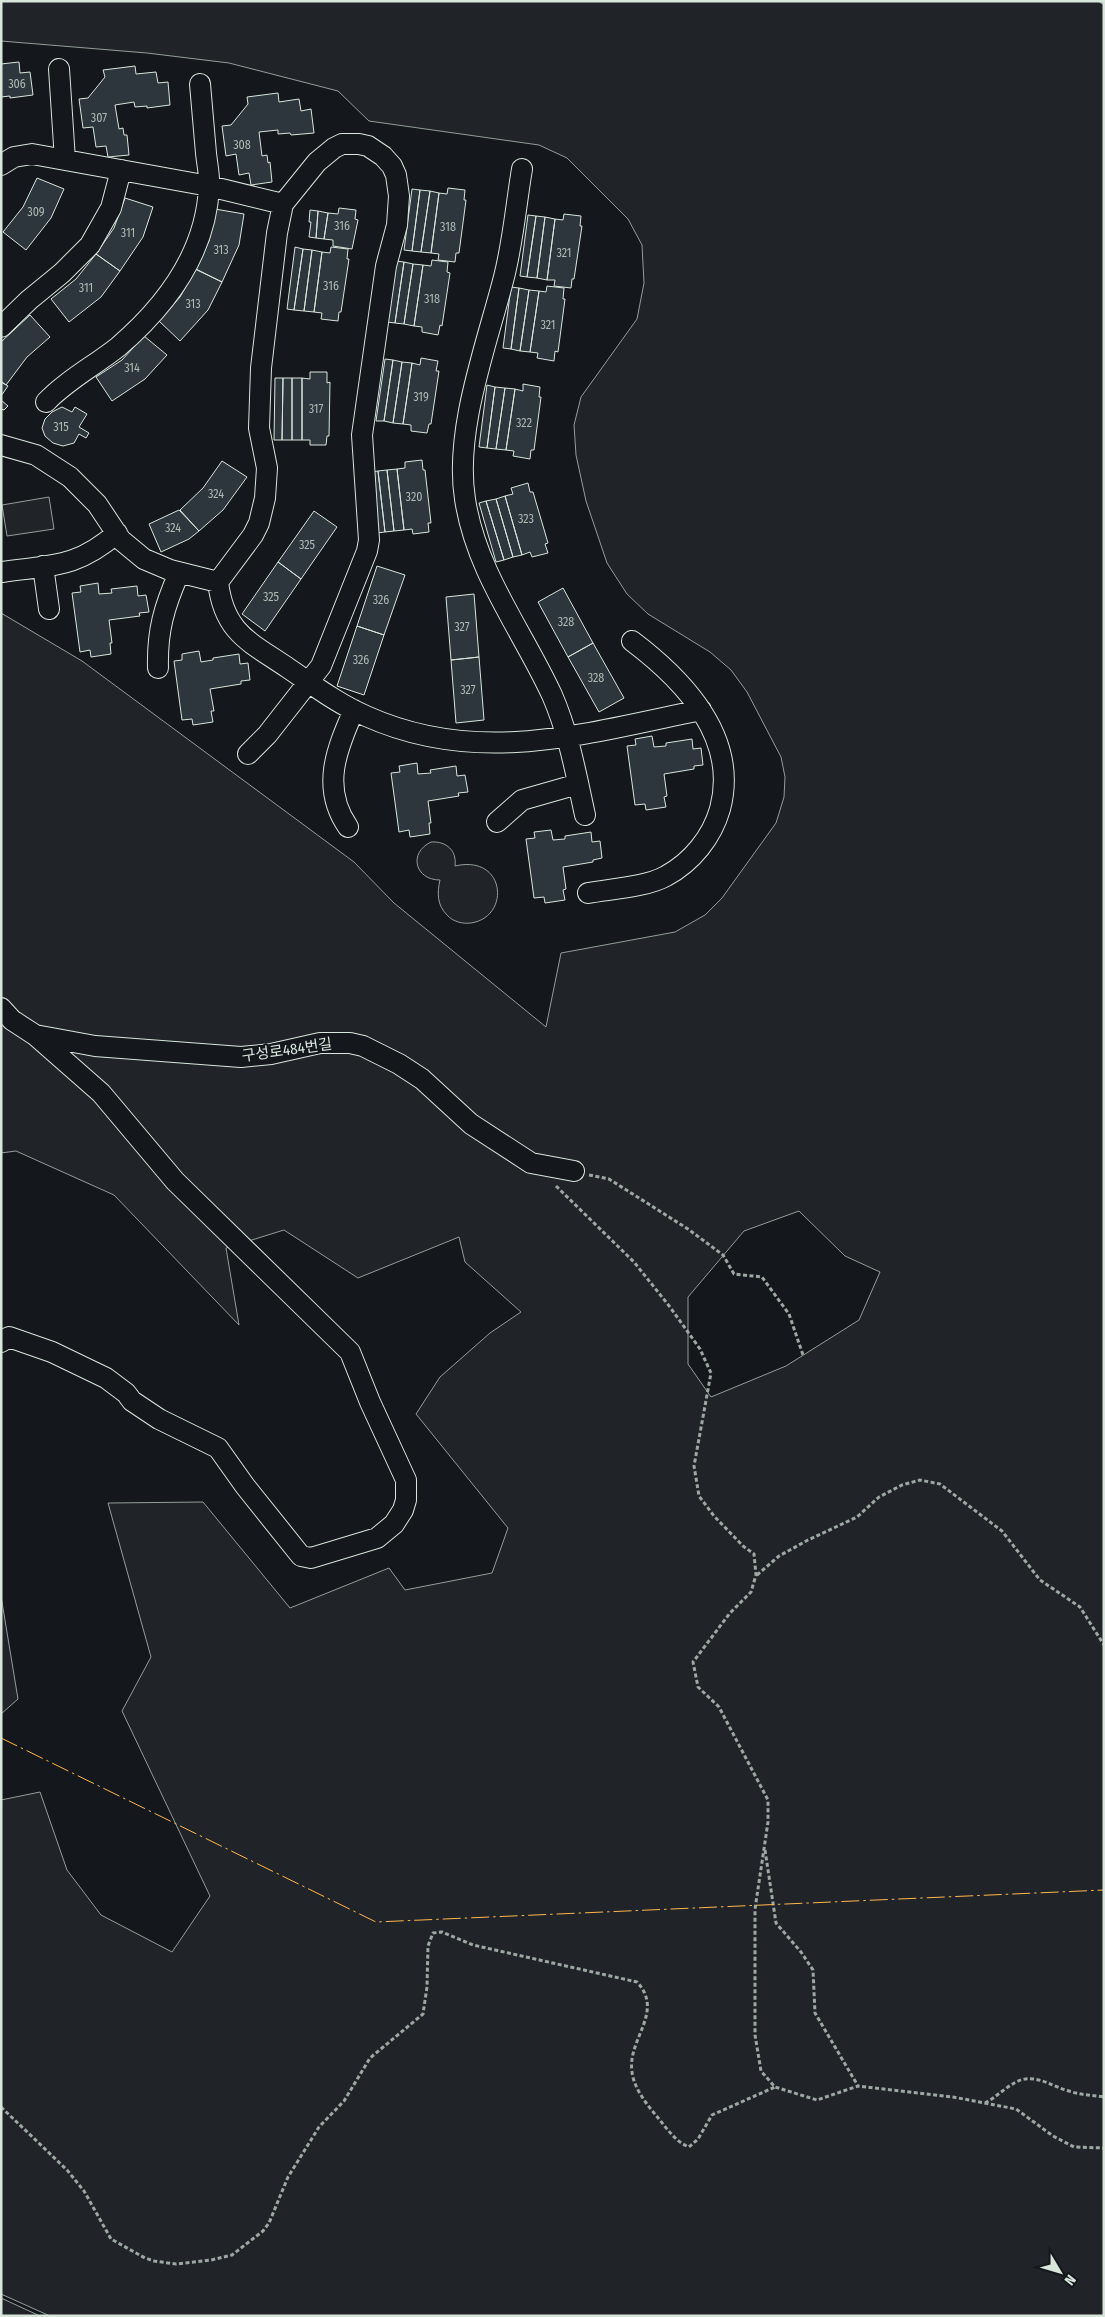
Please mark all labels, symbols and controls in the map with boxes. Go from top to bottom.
house number: 306 [8,77,26,91]
house number: 307 [91,111,107,125]
house number: 308 [233,138,251,152]
house number: 309 [27,205,45,219]
house number: 316 [334,219,350,233]
house number: 318 [440,220,456,234]
house number: 311 [121,226,135,240]
house number: 313 [213,243,229,257]
house number: 321 [556,246,572,260]
house number: 316 [323,279,339,293]
house number: 311 [79,281,93,295]
house number: 318 [424,292,440,306]
house number: 313 [185,297,201,311]
house number: 321 [540,318,556,332]
house number: 314 [124,361,140,375]
house number: 319 [413,390,429,404]
house number: 317 [309,402,323,416]
house number: 322 [516,416,532,430]
house number: 315 [53,420,69,434]
house number: 324 [208,487,224,501]
house number: 320 [406,490,422,504]
house number: 323 [518,512,534,526]
house number: 324 [165,521,181,535]
house number: 325 [299,538,316,552]
house number: 325 [263,590,280,604]
house number: 326 [373,593,389,607]
house number: 328 [558,615,574,629]
house number: 327 [454,620,470,634]
house number: 326 [353,653,369,667]
house number: 328 [588,671,604,685]
house number: 327 [460,683,476,697]
street label: 구성로484번길 [241,1035,333,1065]
north arrow [1035,2247,1085,2297]
text: N [1061,2271,1079,2288]

